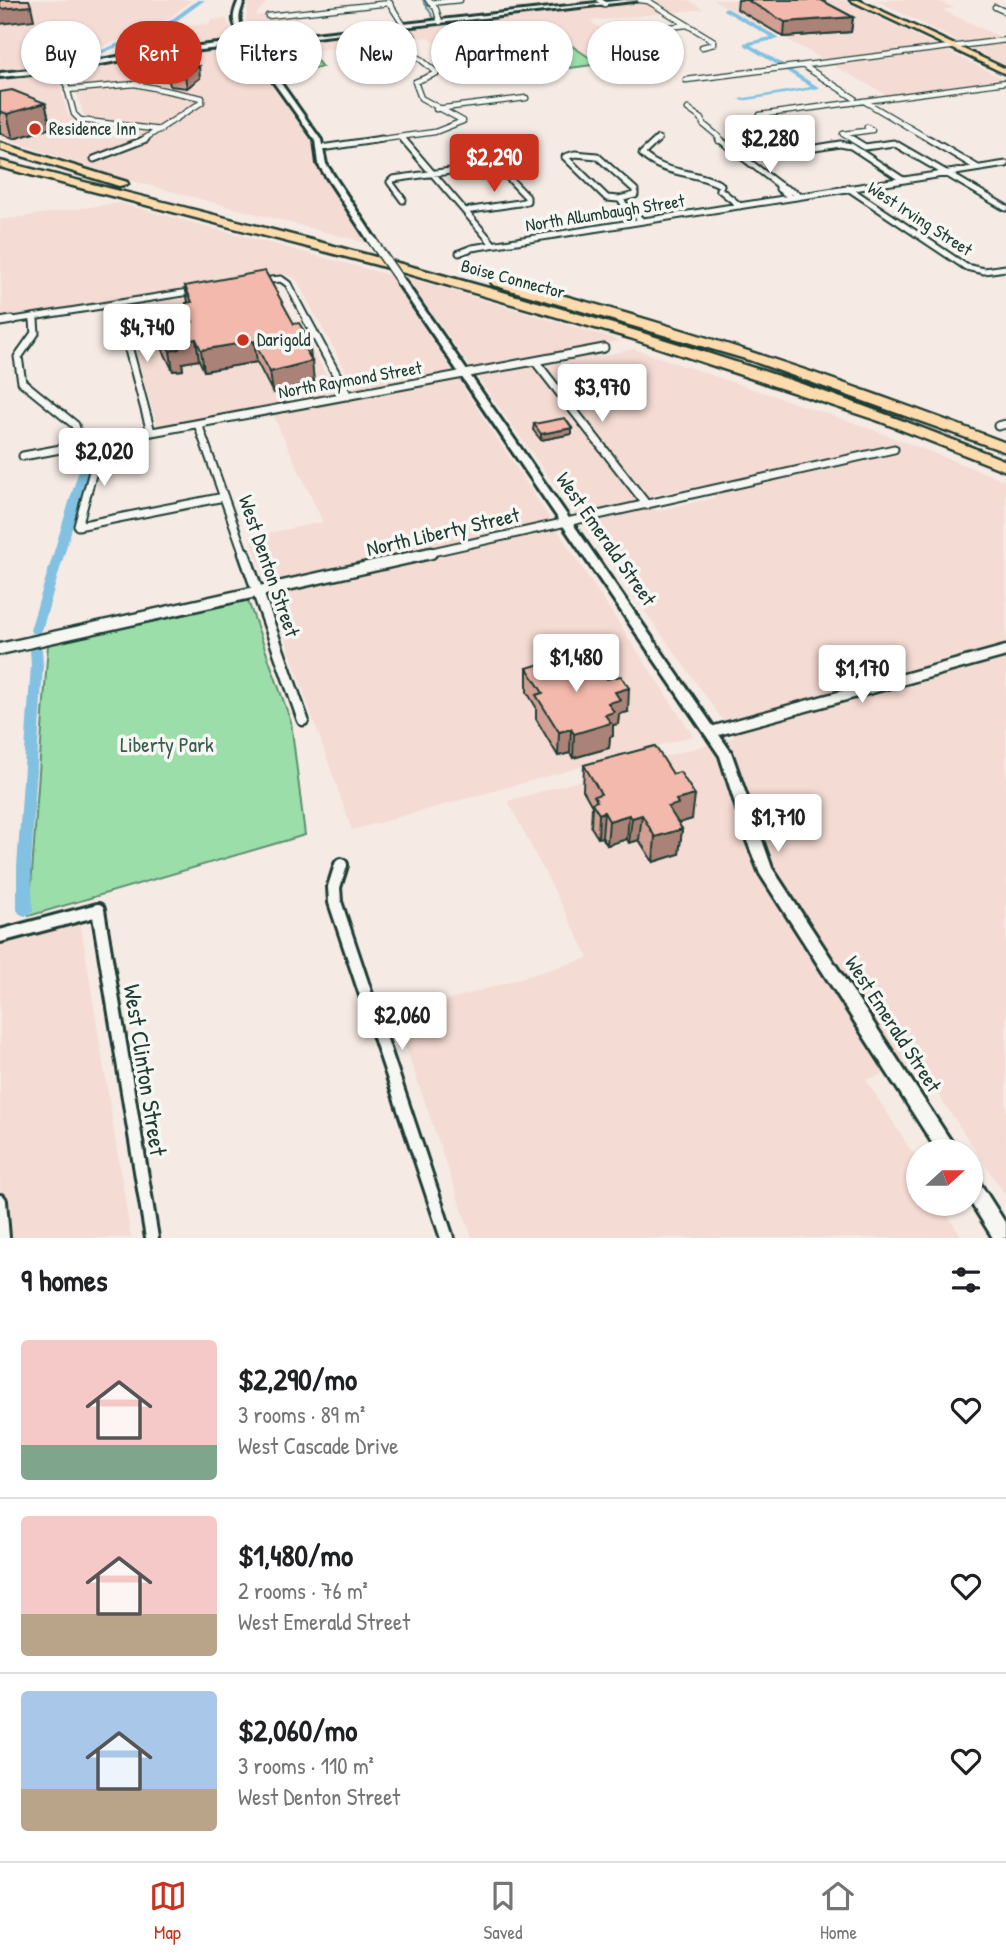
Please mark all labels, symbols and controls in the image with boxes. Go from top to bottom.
chip: Buy [21,21,101,84]
chip: Rent [115,21,202,84]
chip: Filters [216,21,322,84]
chip: New [336,21,417,84]
chip: Apartment [431,21,573,84]
chip: House [587,21,684,84]
place label: Residence Inn [49,116,136,141]
pin: $2,280 [713,116,827,175]
marker: Residence Inn [27,121,43,137]
text: $2,280 [741,122,799,153]
pin: $2,290 [437,134,551,194]
text: $2,290 [466,141,522,172]
street label: West Irving Street [863,175,978,262]
street label: North Allumbaugh Street [523,187,687,237]
street label: Boise Connector [458,253,568,304]
pin: $4,740 [90,304,204,364]
text: $4,740 [119,311,175,342]
place label: Darigold [257,327,311,352]
marker: Darigold [235,332,251,348]
street label: North Raymond Street [276,354,424,404]
pin: $3,970 [545,364,659,424]
text: $3,970 [574,371,630,402]
pin: $2,020 [47,428,161,488]
text: $2,020 [75,435,133,466]
street label: West Emerald Street [549,466,664,612]
street label: West Denton Street [232,491,308,641]
street label: North Liberty Street [364,500,523,563]
pin: $1,480 [519,634,633,694]
text: $1,480 [549,641,603,672]
pin: $1,170 [805,646,919,705]
text: $1,170 [835,652,889,683]
park label: Liberty Park [120,730,214,759]
pin: $1,710 [721,794,835,854]
text: $1,710 [751,801,805,832]
street label: West Emerald Street [838,950,949,1098]
street label: West Clinton Street [117,982,175,1159]
pin: $2,060 [345,992,459,1052]
text: $2,060 [374,999,430,1030]
north arrow [906,1139,984,1216]
map controls [906,1139,983,1216]
text: 9 homes [21,1260,108,1300]
icon: filters [947,1261,985,1299]
text: $2,290/mo [238,1359,357,1399]
icon: home [77,1368,161,1452]
icon: heart [947,1391,985,1429]
text: 3 rooms · 89 m² [238,1399,365,1430]
text: West Cascade Drive [238,1430,399,1461]
text: $1,480/mo [238,1535,353,1575]
icon: home [77,1544,161,1628]
icon: heart [947,1567,985,1605]
text: 2 rooms · 76 m² [238,1575,368,1606]
text: West Emerald Street [238,1606,410,1637]
text: $2,060/mo [238,1710,357,1750]
icon: home [77,1719,161,1803]
icon: heart [947,1742,985,1780]
text: 3 rooms · 110 m² [238,1750,374,1781]
text: West Denton Street [238,1781,400,1812]
tab: Map [149,1877,187,1945]
tab: Saved [484,1877,522,1945]
tab: Home [819,1877,857,1945]

